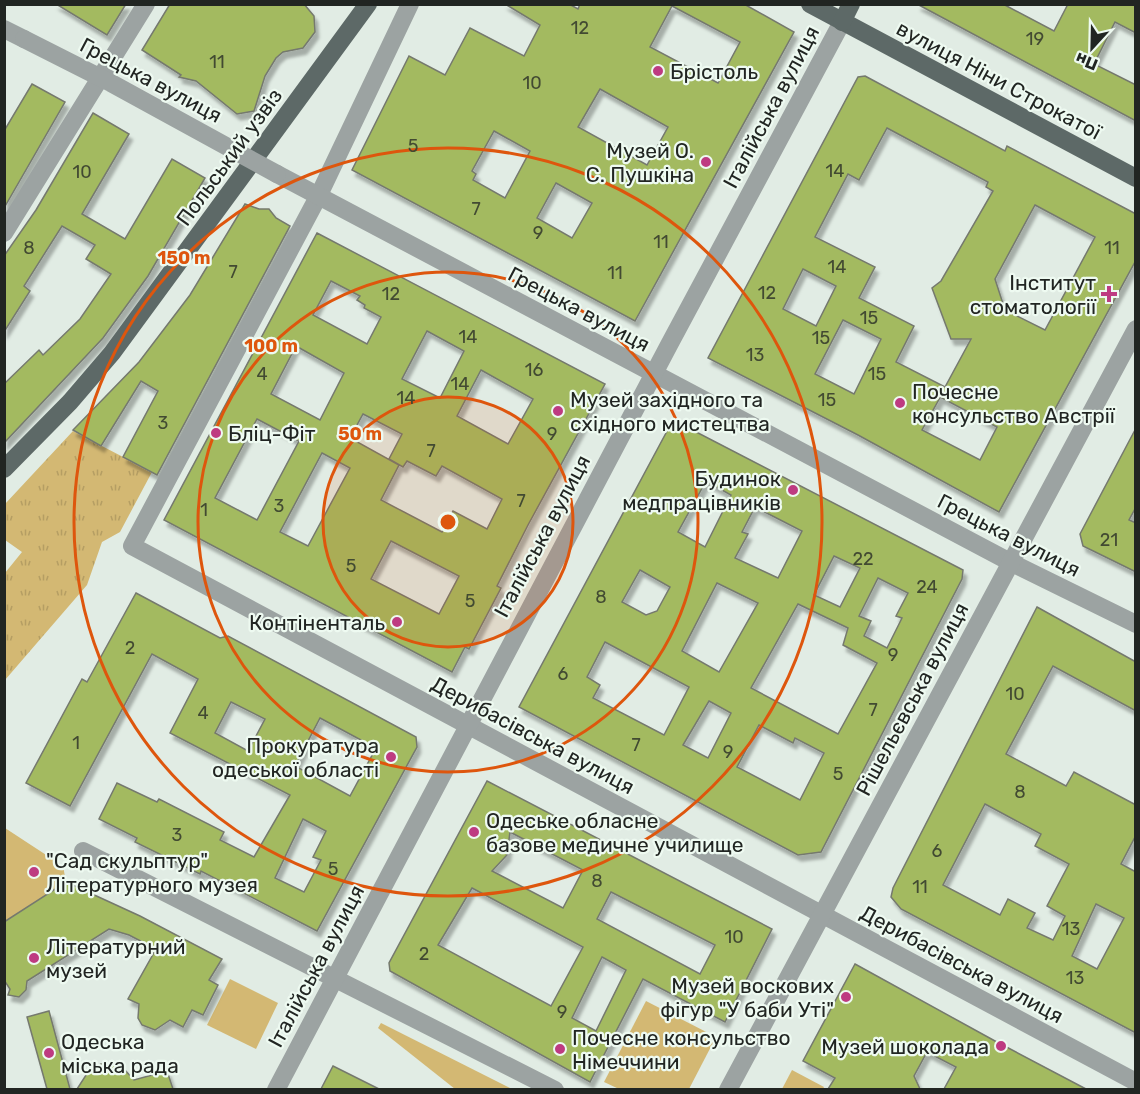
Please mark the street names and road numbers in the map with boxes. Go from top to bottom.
street label: вулиця Ніни Строкатої [892,15,1106,145]
street label: Італійська вулиця [718,22,824,192]
street label: Грецька вулиця [76,32,226,128]
street label: Польський узвіз [171,84,287,230]
street label: Грецька вулиця [504,261,654,357]
street label: Італійська вулиця [489,451,595,621]
street label: Грецька вулиця [933,488,1085,582]
street label: Рішельєвська вулиця [850,598,974,800]
street label: Дерибасівська вулиця [427,671,639,799]
street label: Італійська вулиця [263,881,369,1051]
street label: Дерибасівська вулиця [856,900,1068,1028]

